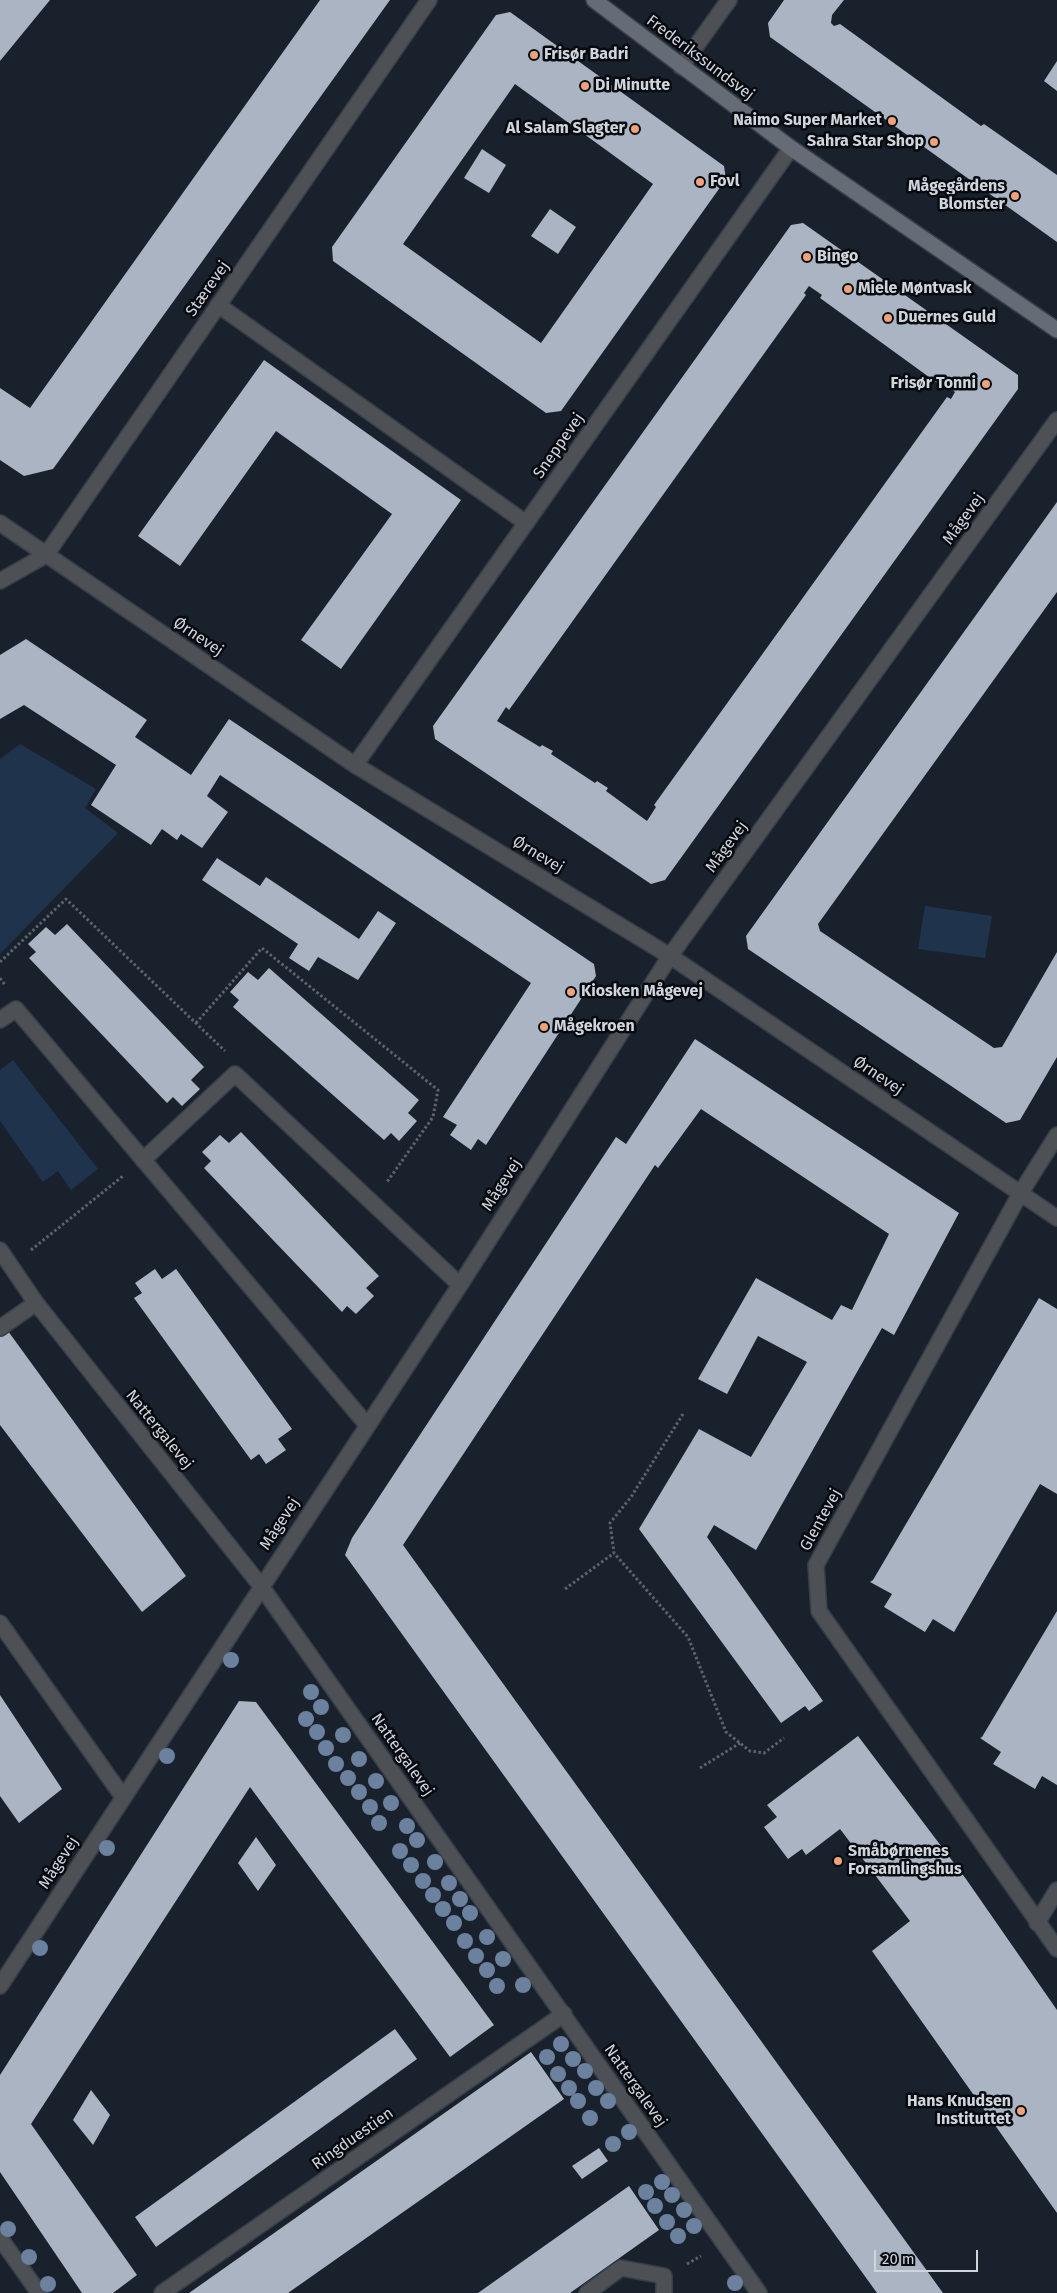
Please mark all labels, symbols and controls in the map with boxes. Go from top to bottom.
street label: Frederikssundsvej [642,11,758,105]
place label: Frisør Badri [544,45,629,65]
marker: Frisør Badri [528,49,540,61]
place label: Di Minutte [595,76,670,96]
marker: Di Minutte [579,80,591,92]
place label: Naimo Super Market [733,111,882,131]
marker: Naimo Super Market [886,115,898,127]
place label: Al Salam Slagter [506,119,625,139]
marker: Al Salam Slagter [629,123,641,135]
place label: Sahra Star Shop [807,132,924,152]
marker: Sahra Star Shop [928,136,940,148]
place label: Fovl [710,172,739,192]
marker: Fovl [694,176,706,188]
place label: Mågegårdens Blomster [908,177,1005,215]
marker: Mågegårdens Blomster [1009,190,1021,202]
place label: Bingo [817,247,858,267]
marker: Bingo [801,251,813,263]
street label: Stærevej [182,258,234,320]
place label: Miele Møntvask [858,279,971,299]
marker: Miele Møntvask [842,283,854,295]
place label: Duernes Guld [898,308,996,328]
marker: Duernes Guld [882,312,894,324]
place label: Frisør Tonni [890,374,976,394]
marker: Frisør Tonni [980,378,992,390]
street label: Sneppevej [529,410,589,482]
street label: Mågevej [939,490,989,548]
street label: Ørnevej [169,613,227,661]
street label: Mågevej [702,818,752,876]
street label: Ørnevej [509,832,567,878]
place label: Kiosken Mågevej [581,982,703,1002]
marker: Kiosken Mågevej [565,986,577,998]
place label: Mågekroen [554,1017,635,1037]
marker: Mågekroen [538,1021,550,1033]
street label: Ørnevej [849,1052,907,1100]
street label: Mågevej [478,1155,526,1215]
street label: Nattergalevej [121,1386,197,1474]
street label: Glentevej [796,1486,846,1554]
street label: Mågevej [256,1494,304,1554]
street label: Nattergalevej [366,1710,438,1800]
street label: Mågevej [35,1833,83,1893]
place label: Småbørnenes Forsamlingshus [848,1842,962,1880]
marker: Småbørnenes Forsamlingshus [832,1855,844,1867]
street label: Nattergalevej [599,2041,671,2131]
place label: Hans Knudsen Instituttet [907,2092,1011,2130]
street label: Ringduestien [309,2104,397,2174]
marker: Hans Knudsen Instituttet [1015,2105,1027,2117]
scale bar [877,2240,981,2272]
text: 20 m [882,2250,915,2268]

